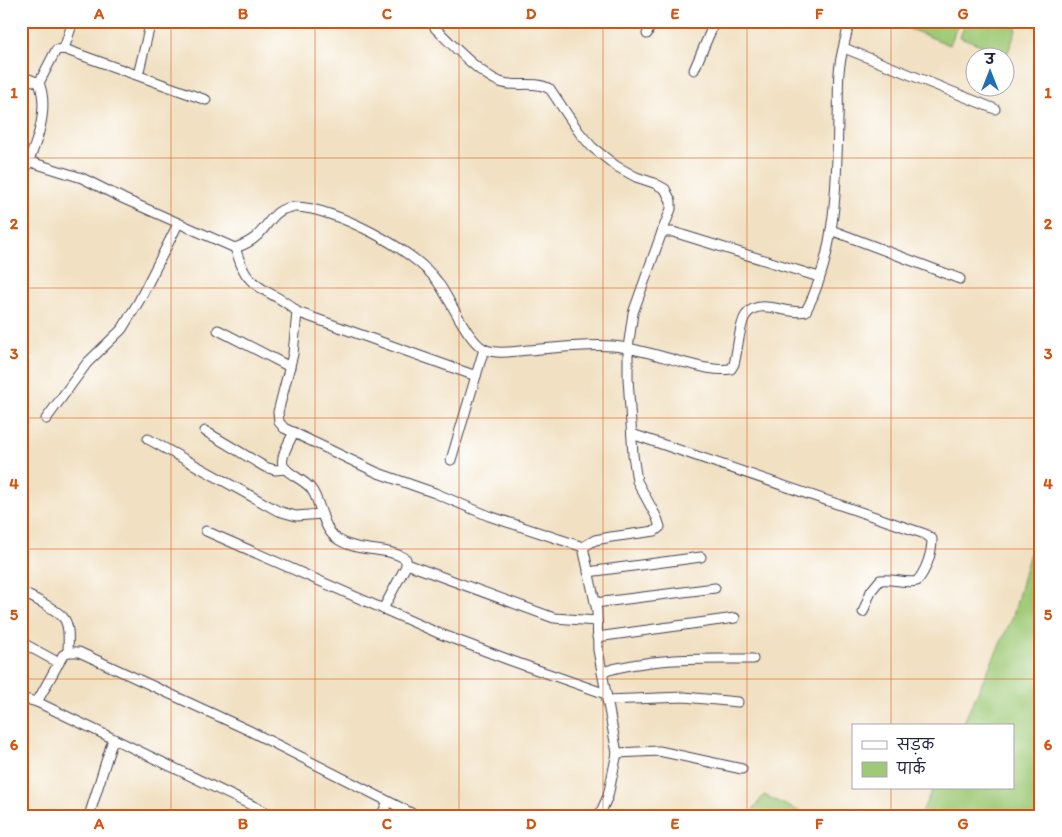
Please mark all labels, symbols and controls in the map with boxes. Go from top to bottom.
text: A [93,4,105,23]
text: B [238,4,249,23]
text: C [382,4,393,23]
text: D [526,4,537,23]
text: E [671,4,680,23]
text: F [815,4,824,23]
text: G [957,4,969,23]
north arrow [964,48,1014,98]
text: उ [983,51,996,68]
text: 1 [10,83,18,102]
text: 1 [1044,83,1052,102]
text: 2 [10,214,19,233]
text: 2 [1044,214,1053,233]
text: 3 [10,344,19,363]
text: 3 [1044,344,1053,363]
text: 4 [9,474,19,493]
text: 4 [1043,474,1053,493]
text: 5 [10,605,19,624]
text: 5 [1044,605,1053,624]
legend [852,724,1014,790]
text: 6 [10,735,19,754]
text: 6 [1044,735,1053,754]
text: सड़क [896,736,935,755]
text: पार्क [896,757,927,778]
text: A [93,814,105,833]
text: B [238,814,249,833]
text: C [382,814,393,833]
text: D [526,814,537,833]
text: E [671,814,680,833]
text: F [815,814,824,833]
text: G [957,814,969,833]

